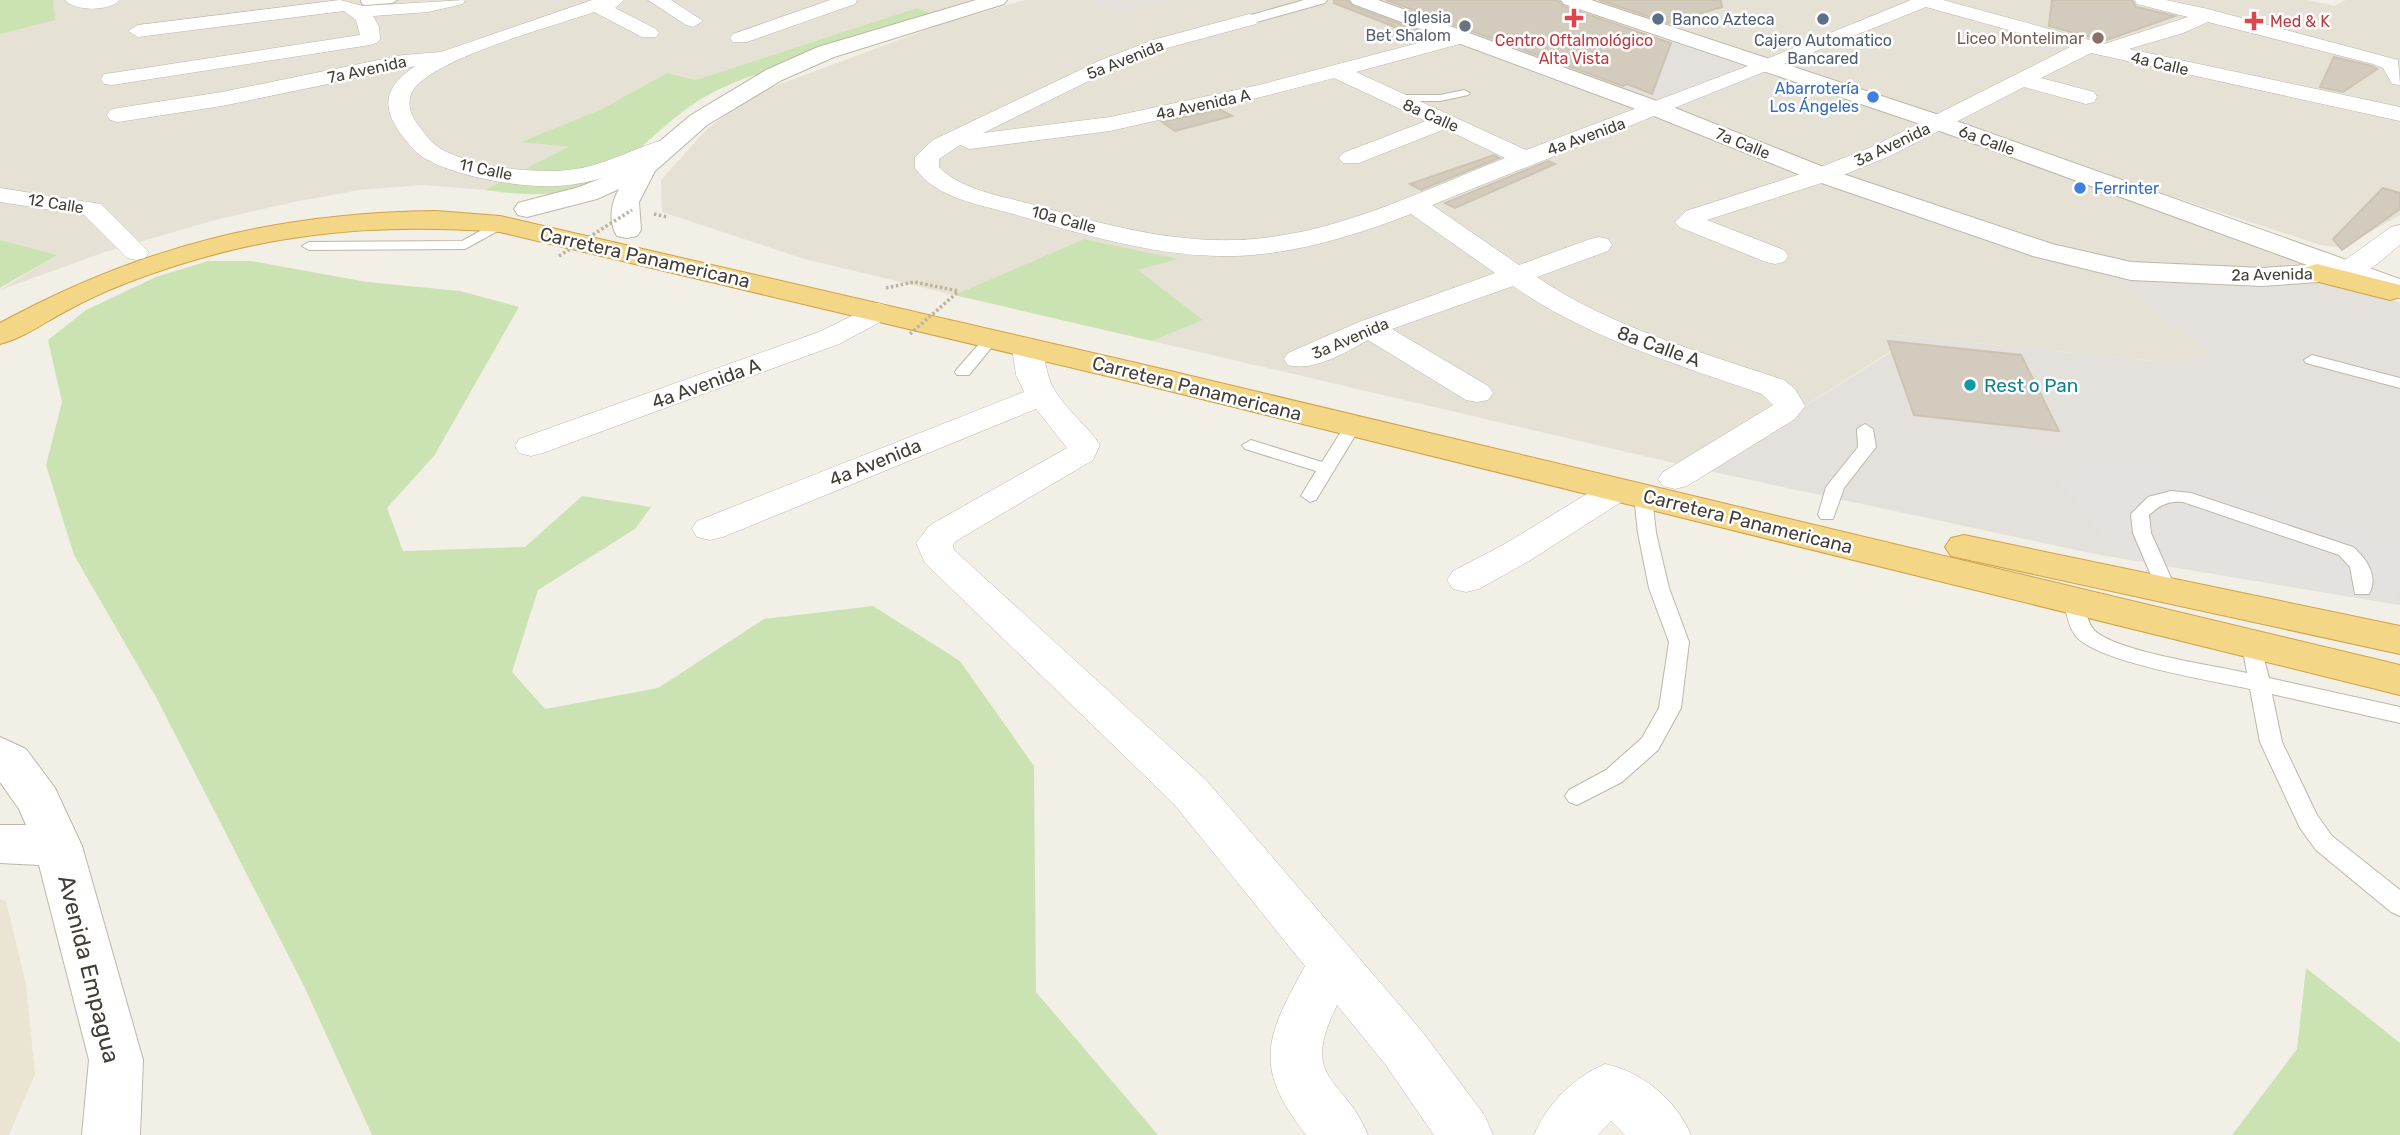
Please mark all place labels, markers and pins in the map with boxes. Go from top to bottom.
place label: Iglesia Bet Shalom [1365,8,1451,45]
marker: Centro Oftalmológico Alta Vista [1564,8,1584,28]
place label: Banco Azteca [1672,10,1774,29]
marker: Banco Azteca [1650,11,1666,27]
marker: Cajero Automatico Bancared [1815,11,1831,27]
marker: Med & K [2244,11,2264,31]
place label: Med & K [2270,12,2330,31]
marker: Iglesia Bet Shalom [1457,18,1473,34]
place label: Liceo Montelimar [1957,29,2084,48]
marker: Liceo Montelimar [2090,30,2106,46]
place label: Centro Oftalmológico Alta Vista [1495,31,1653,68]
place label: Cajero Automatico Bancared [1754,31,1892,68]
place label: Abarrotería Los Ángeles [1769,79,1859,116]
marker: Abarrotería Los Ángeles [1865,89,1881,105]
place label: Ferrinter [2094,179,2159,198]
marker: Ferrinter [2072,180,2088,196]
place label: Rest o Pan [1984,374,2078,397]
marker: Rest o Pan [1962,377,1978,393]

